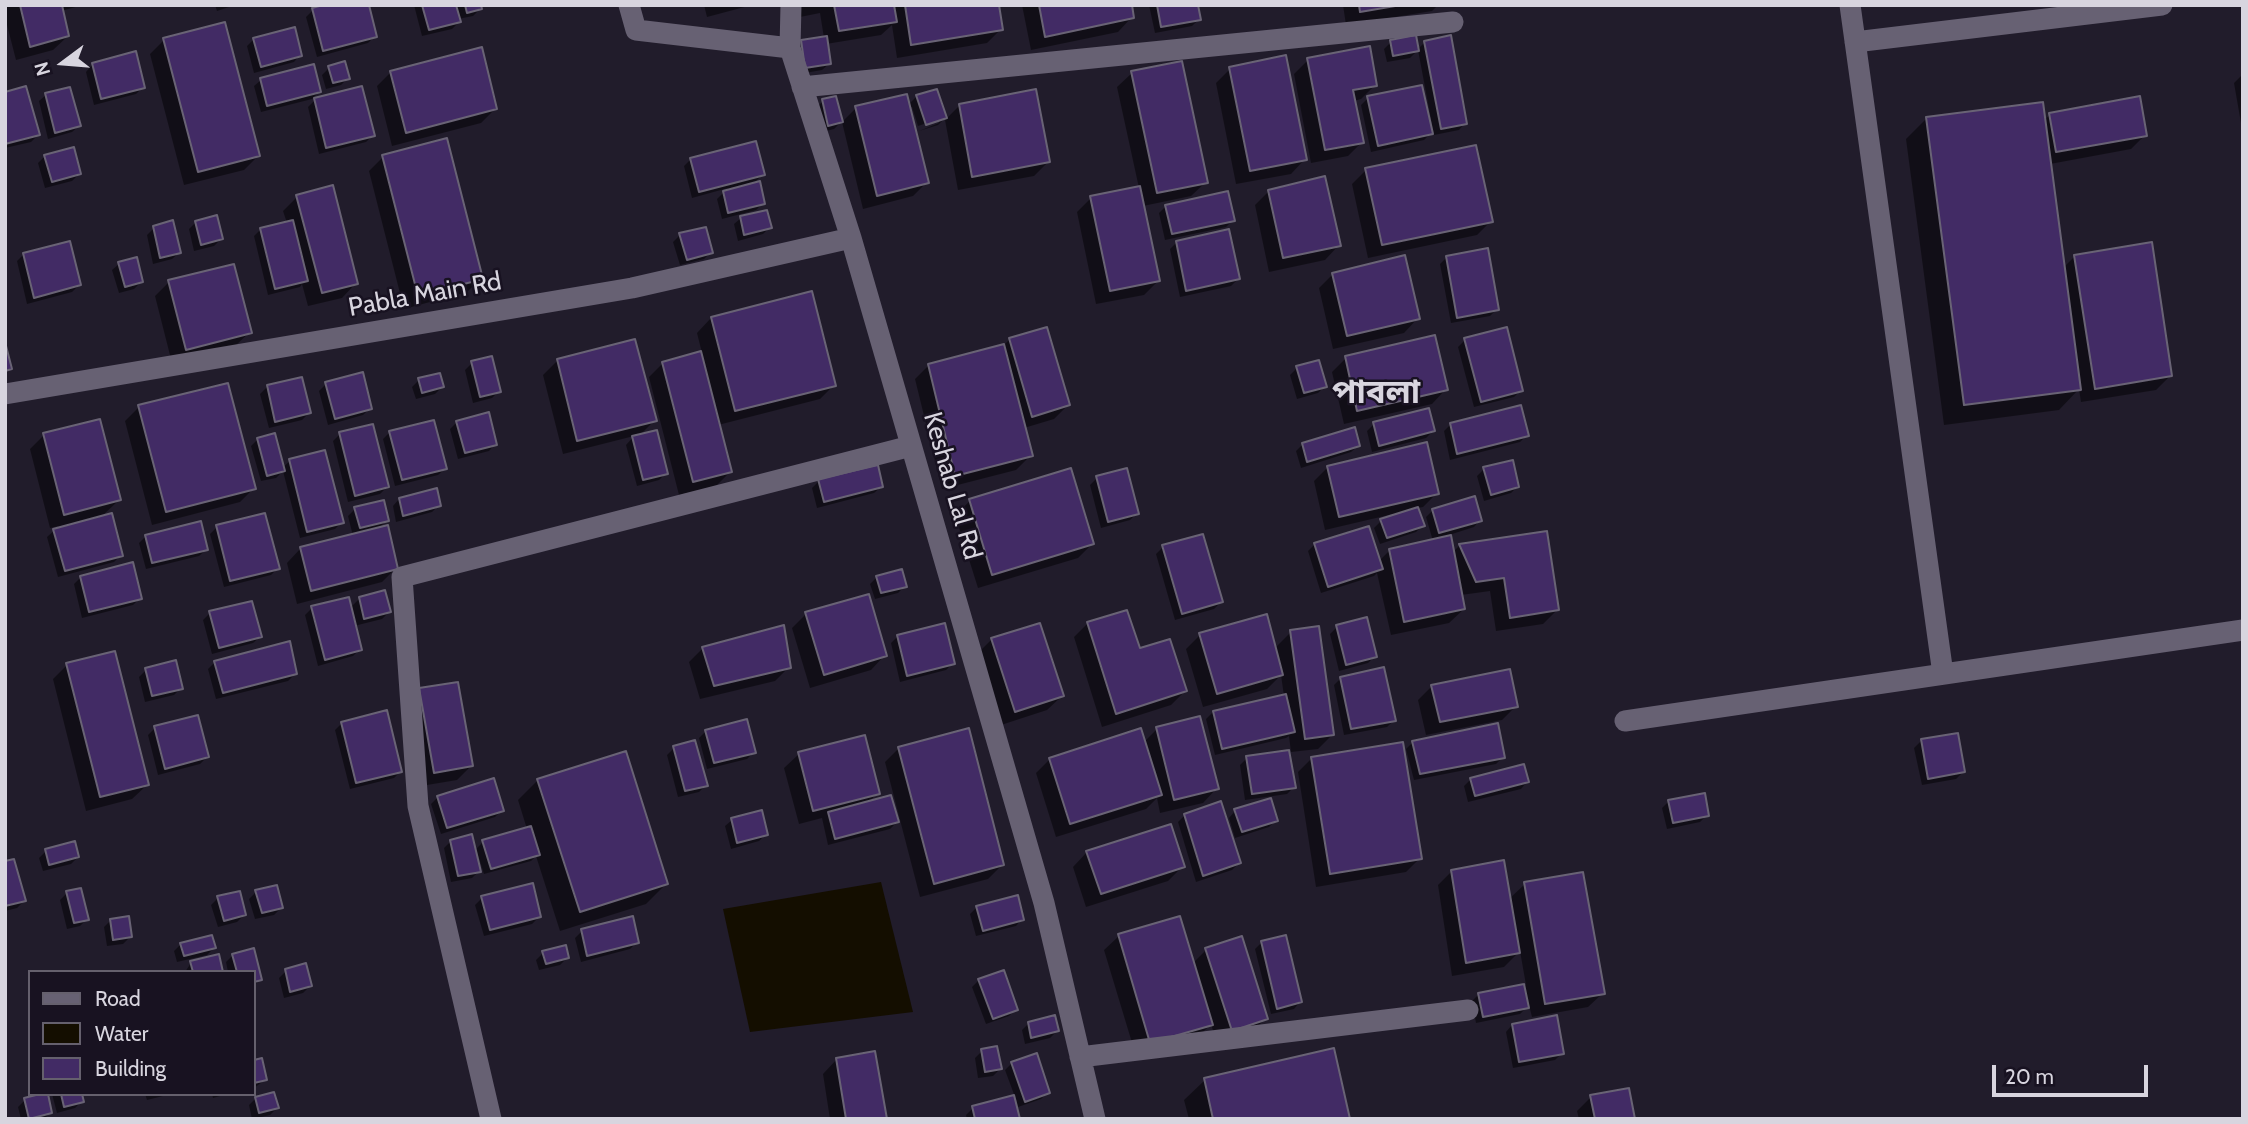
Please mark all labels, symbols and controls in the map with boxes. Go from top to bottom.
north arrow [28,28,98,98]
text: N [29,59,55,79]
street label: Pabla Main Rd [346,266,504,324]
district label: পাবলা [1332,373,1420,413]
street label: Keshab Lal Rd [916,409,988,563]
legend [28,970,256,1096]
text: Road [95,986,141,1011]
text: Water [95,1021,148,1046]
scale bar [1996,1050,2152,1094]
text: Building [95,1056,166,1081]
text: 20 m [2005,1064,2054,1089]

